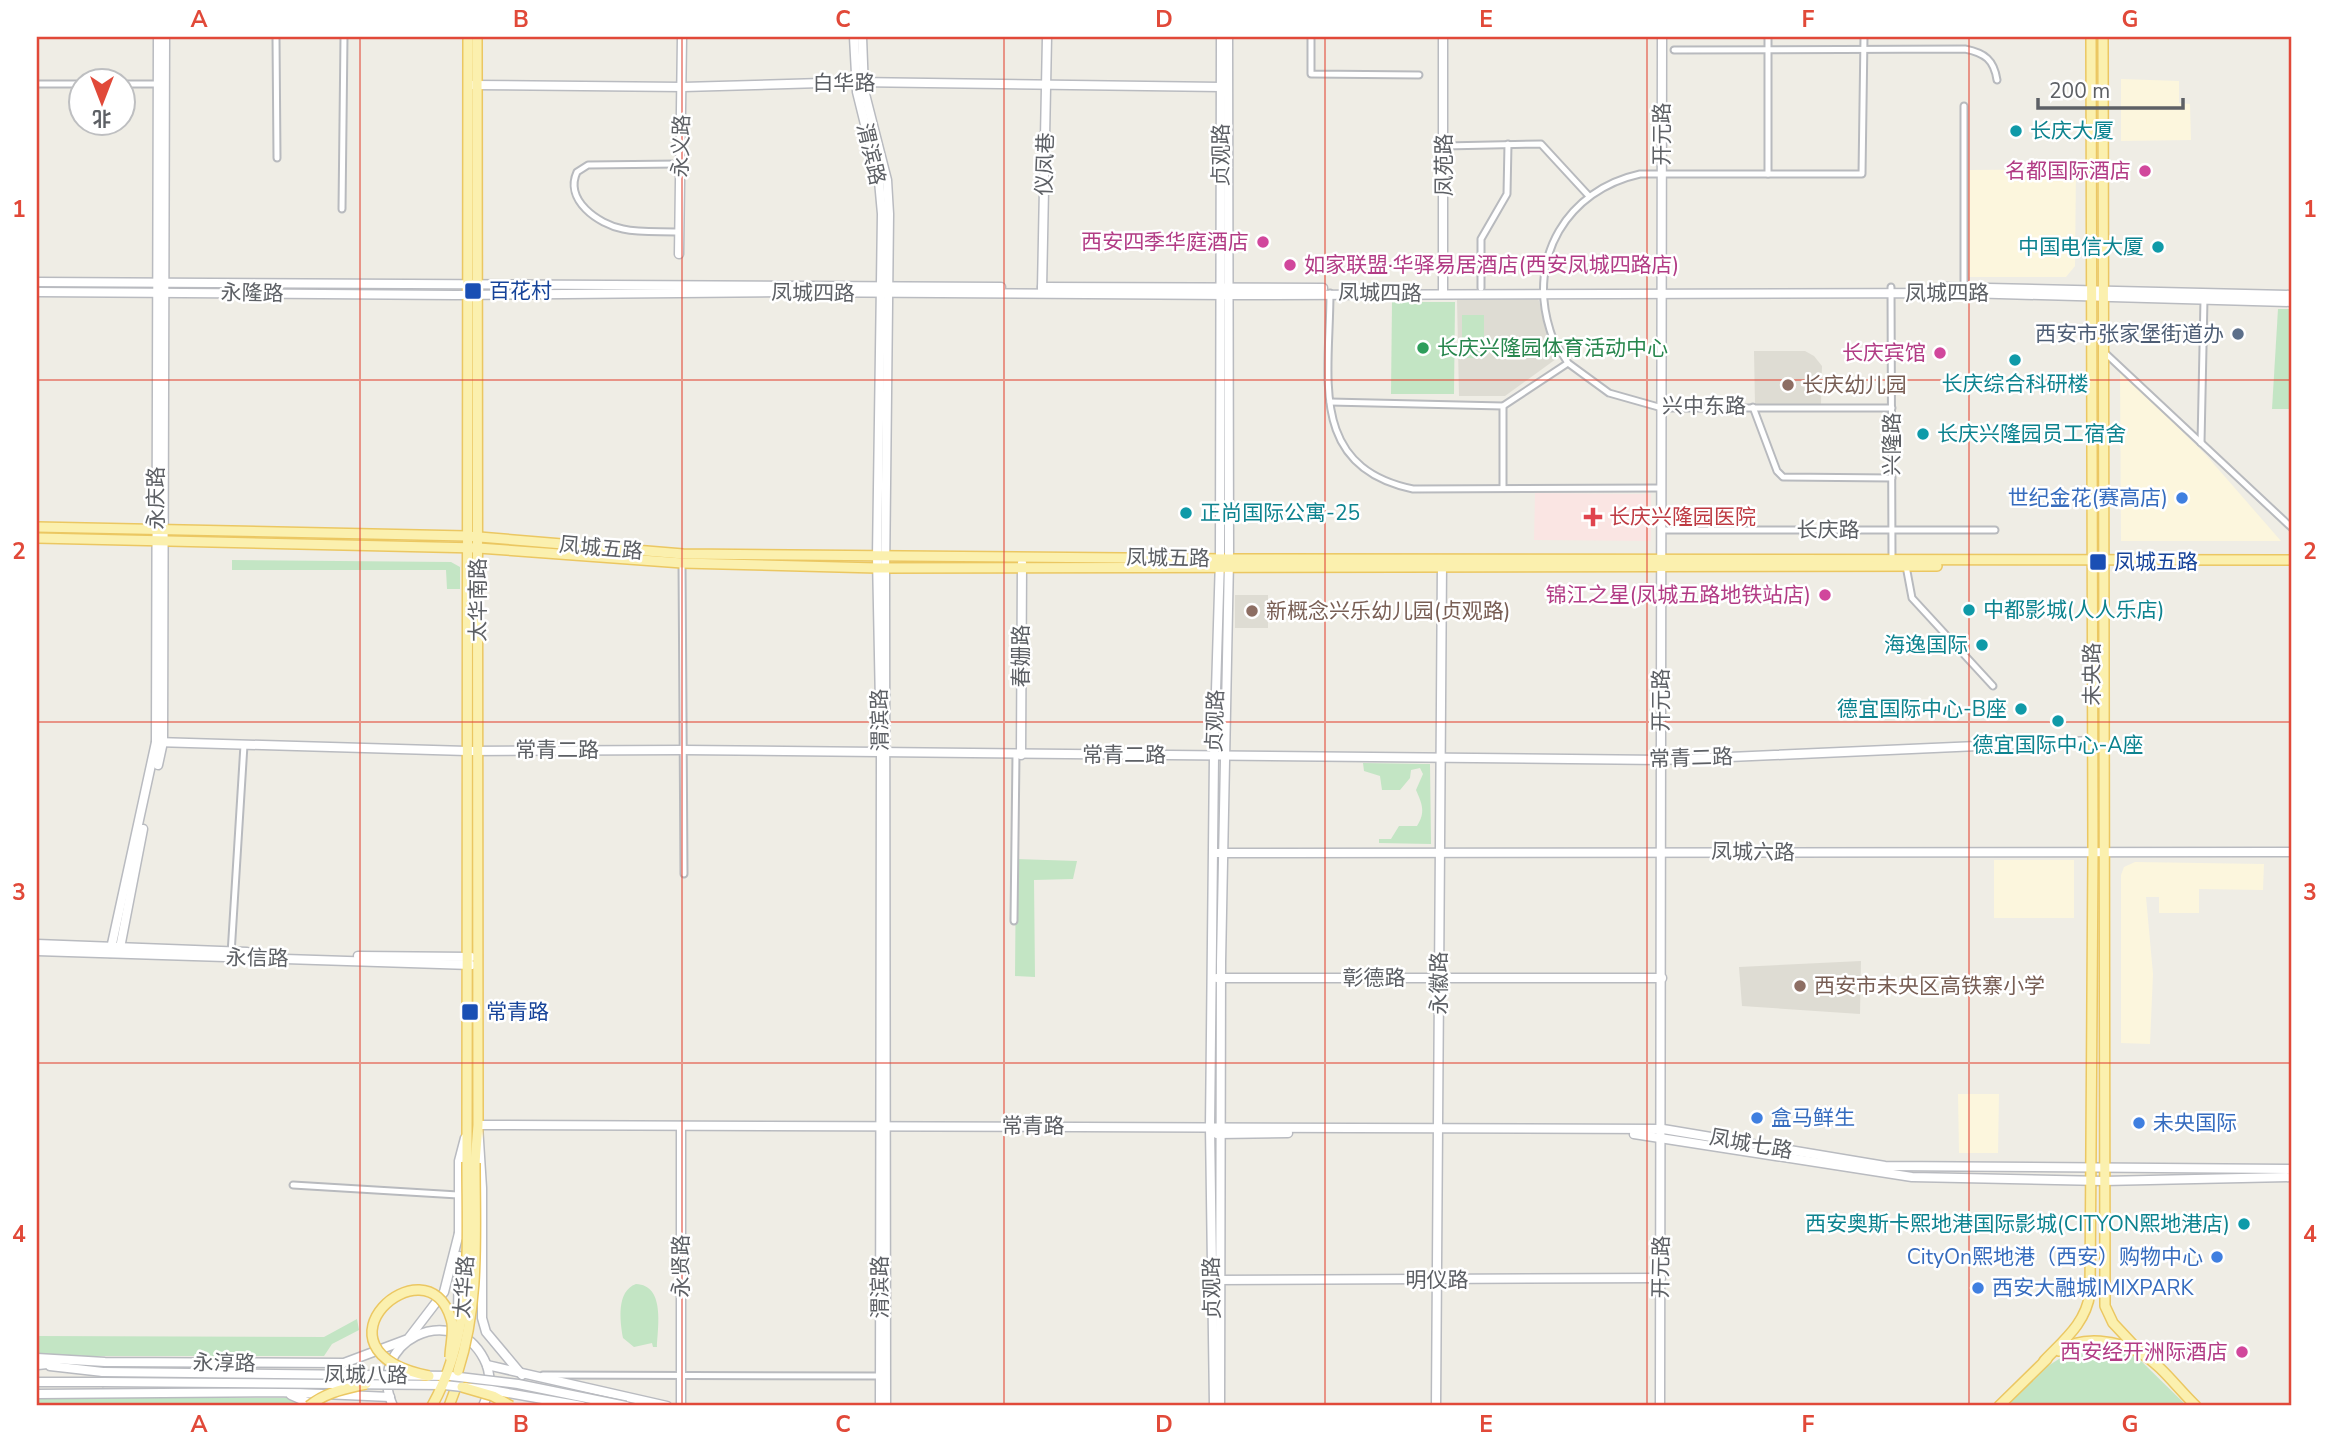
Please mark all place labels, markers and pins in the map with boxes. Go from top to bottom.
place label: 长庆大厦 [2030,117,2114,145]
marker: 长庆大厦 [2008,123,2024,139]
place label: 名都国际酒店 [2005,157,2131,185]
marker: 名都国际酒店 [2137,163,2153,179]
place label: 西安四季华庭酒店 [1081,228,1249,256]
place label: 中国电信大厦 [2018,233,2144,261]
marker: 西安四季华庭酒店 [1255,234,1271,250]
marker: 中国电信大厦 [2150,239,2166,255]
place label: 如家联盟·华驿易居酒店(西安凤城四路店) [1304,251,1679,279]
marker: 如家联盟·华驿易居酒店(西安凤城四路店) [1282,257,1298,273]
place label: 百花村 [489,277,552,305]
marker: 百花村 [463,281,483,301]
place label: 西安市张家堡街道办 [2035,320,2224,348]
marker: 西安市张家堡街道办 [2230,326,2246,342]
place label: 长庆兴隆园体育活动中心 [1437,334,1668,362]
place label: 长庆宾馆 [1842,339,1926,367]
marker: 长庆兴隆园体育活动中心 [1415,340,1431,356]
marker: 长庆宾馆 [1932,345,1948,361]
marker: 长庆综合科研楼 [2007,352,2023,368]
place label: 长庆综合科研楼 [1942,370,2089,398]
place label: 长庆幼儿园 [1802,371,1907,399]
marker: 长庆幼儿园 [1780,377,1796,393]
place label: 长庆兴隆园员工宿舍 [1937,420,2126,448]
marker: 长庆兴隆园员工宿舍 [1915,426,1931,442]
place label: 世纪金花(赛高店) [2008,484,2168,512]
marker: 世纪金花(赛高店) [2174,490,2190,506]
place label: 正尚国际公寓-25 [1200,499,1360,527]
place label: 长庆兴隆园医院 [1609,503,1756,531]
marker: 正尚国际公寓-25 [1178,505,1194,521]
marker: 长庆兴隆园医院 [1583,507,1603,527]
place label: 凤城五路 [2114,548,2198,576]
marker: 凤城五路 [2088,552,2108,572]
place label: 锦江之星(凤城五路地铁站店) [1546,581,1811,609]
marker: 锦江之星(凤城五路地铁站店) [1817,587,1833,603]
place label: 中都影城(人人乐店) [1983,596,2164,624]
place label: 新概念兴乐幼儿园(贞观路) [1266,597,1510,625]
marker: 中都影城(人人乐店) [1961,602,1977,618]
marker: 新概念兴乐幼儿园(贞观路) [1244,603,1260,619]
place label: 海逸国际 [1884,631,1968,659]
marker: 海逸国际 [1974,637,1990,653]
place label: 德宜国际中心-B座 [1837,695,2007,723]
marker: 德宜国际中心-B座 [2013,701,2029,717]
marker: 德宜国际中心-A座 [2050,713,2066,729]
place label: 德宜国际中心-A座 [1972,731,2144,759]
place label: 西安市未央区高铁寨小学 [1814,972,2045,1000]
marker: 西安市未央区高铁寨小学 [1792,978,1808,994]
place label: 常青路 [486,998,549,1026]
marker: 常青路 [460,1002,480,1022]
place label: 盒马鲜生 [1771,1104,1855,1132]
place label: 未央国际 [2153,1109,2237,1137]
marker: 盒马鲜生 [1749,1110,1765,1126]
marker: 未央国际 [2131,1115,2147,1131]
place label: 西安奥斯卡熙地港国际影城(CITYON熙地港店) [1805,1210,2230,1238]
marker: 西安奥斯卡熙地港国际影城(CITYON熙地港店) [2236,1216,2252,1232]
place label: CityOn熙地港（西安）购物中心 [1907,1243,2203,1271]
marker: CityOn熙地港（西安）购物中心 [2209,1249,2225,1265]
place label: 西安大融城IMIXPARK [1992,1274,2195,1302]
marker: 西安大融城IMIXPARK [1970,1280,1986,1296]
place label: 西安经开洲际酒店 [2060,1338,2228,1366]
marker: 西安经开洲际酒店 [2234,1344,2250,1360]

